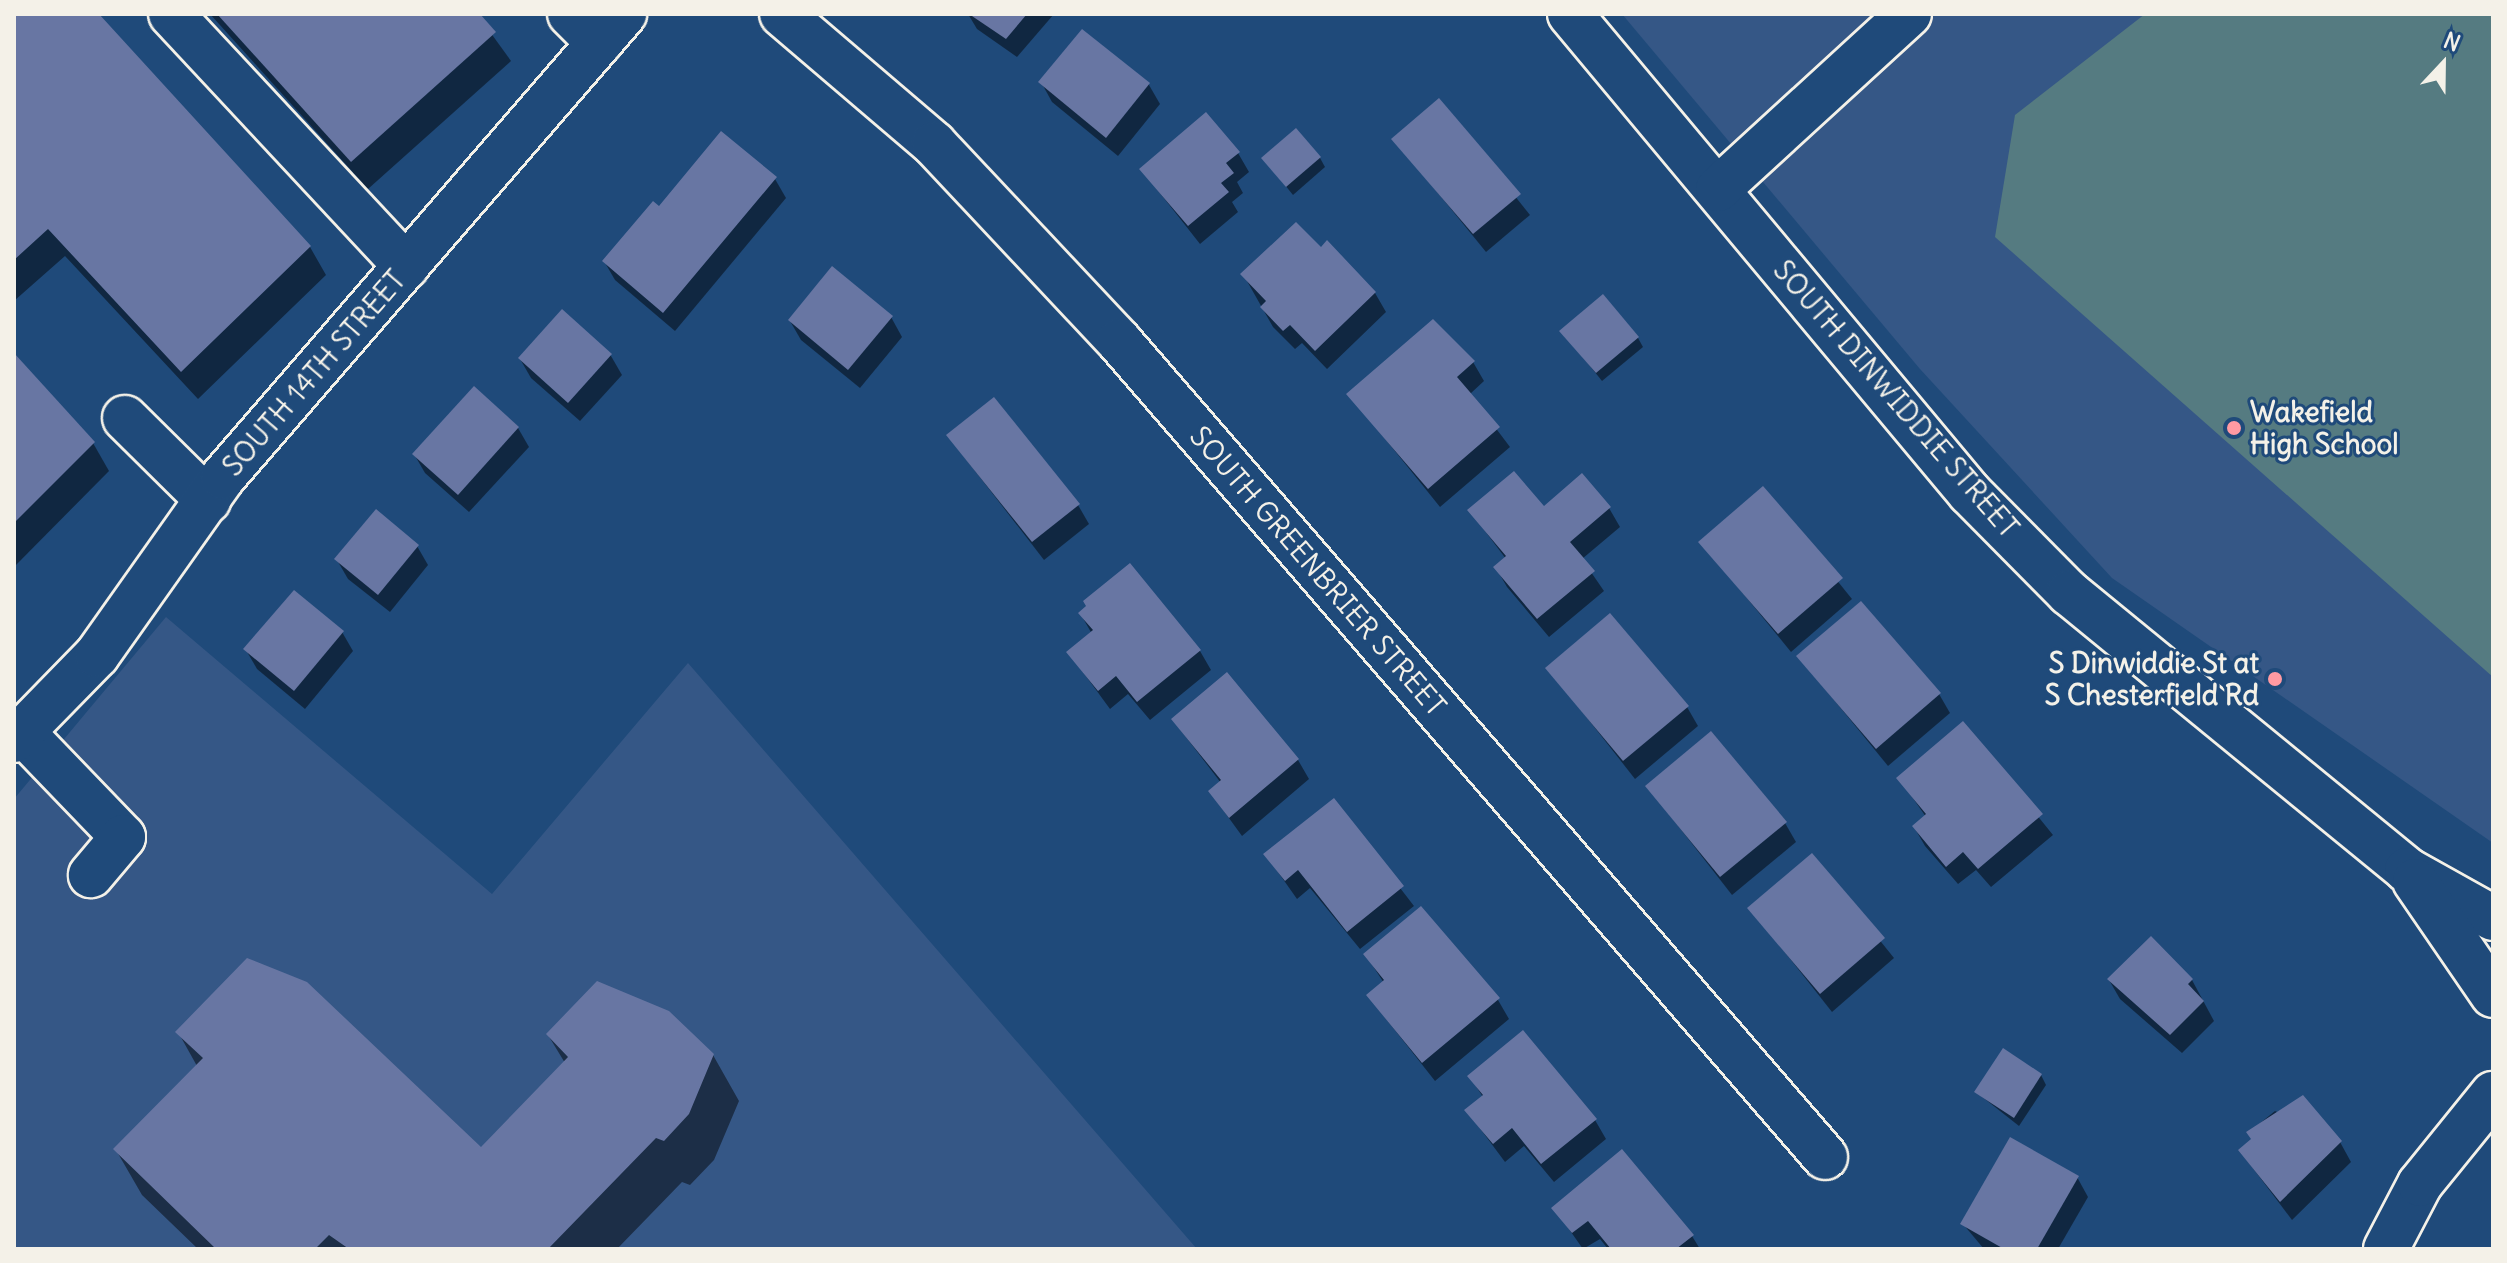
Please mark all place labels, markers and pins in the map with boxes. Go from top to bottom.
place label: Wakefield High School [2250,395,2399,461]
marker: Wakefield High School [2225,419,2243,437]
place label: S Dinwiddie St at S Chesterfield Rd [2045,646,2259,712]
marker: S Dinwiddie St at S Chesterfield Rd [2266,670,2284,688]

